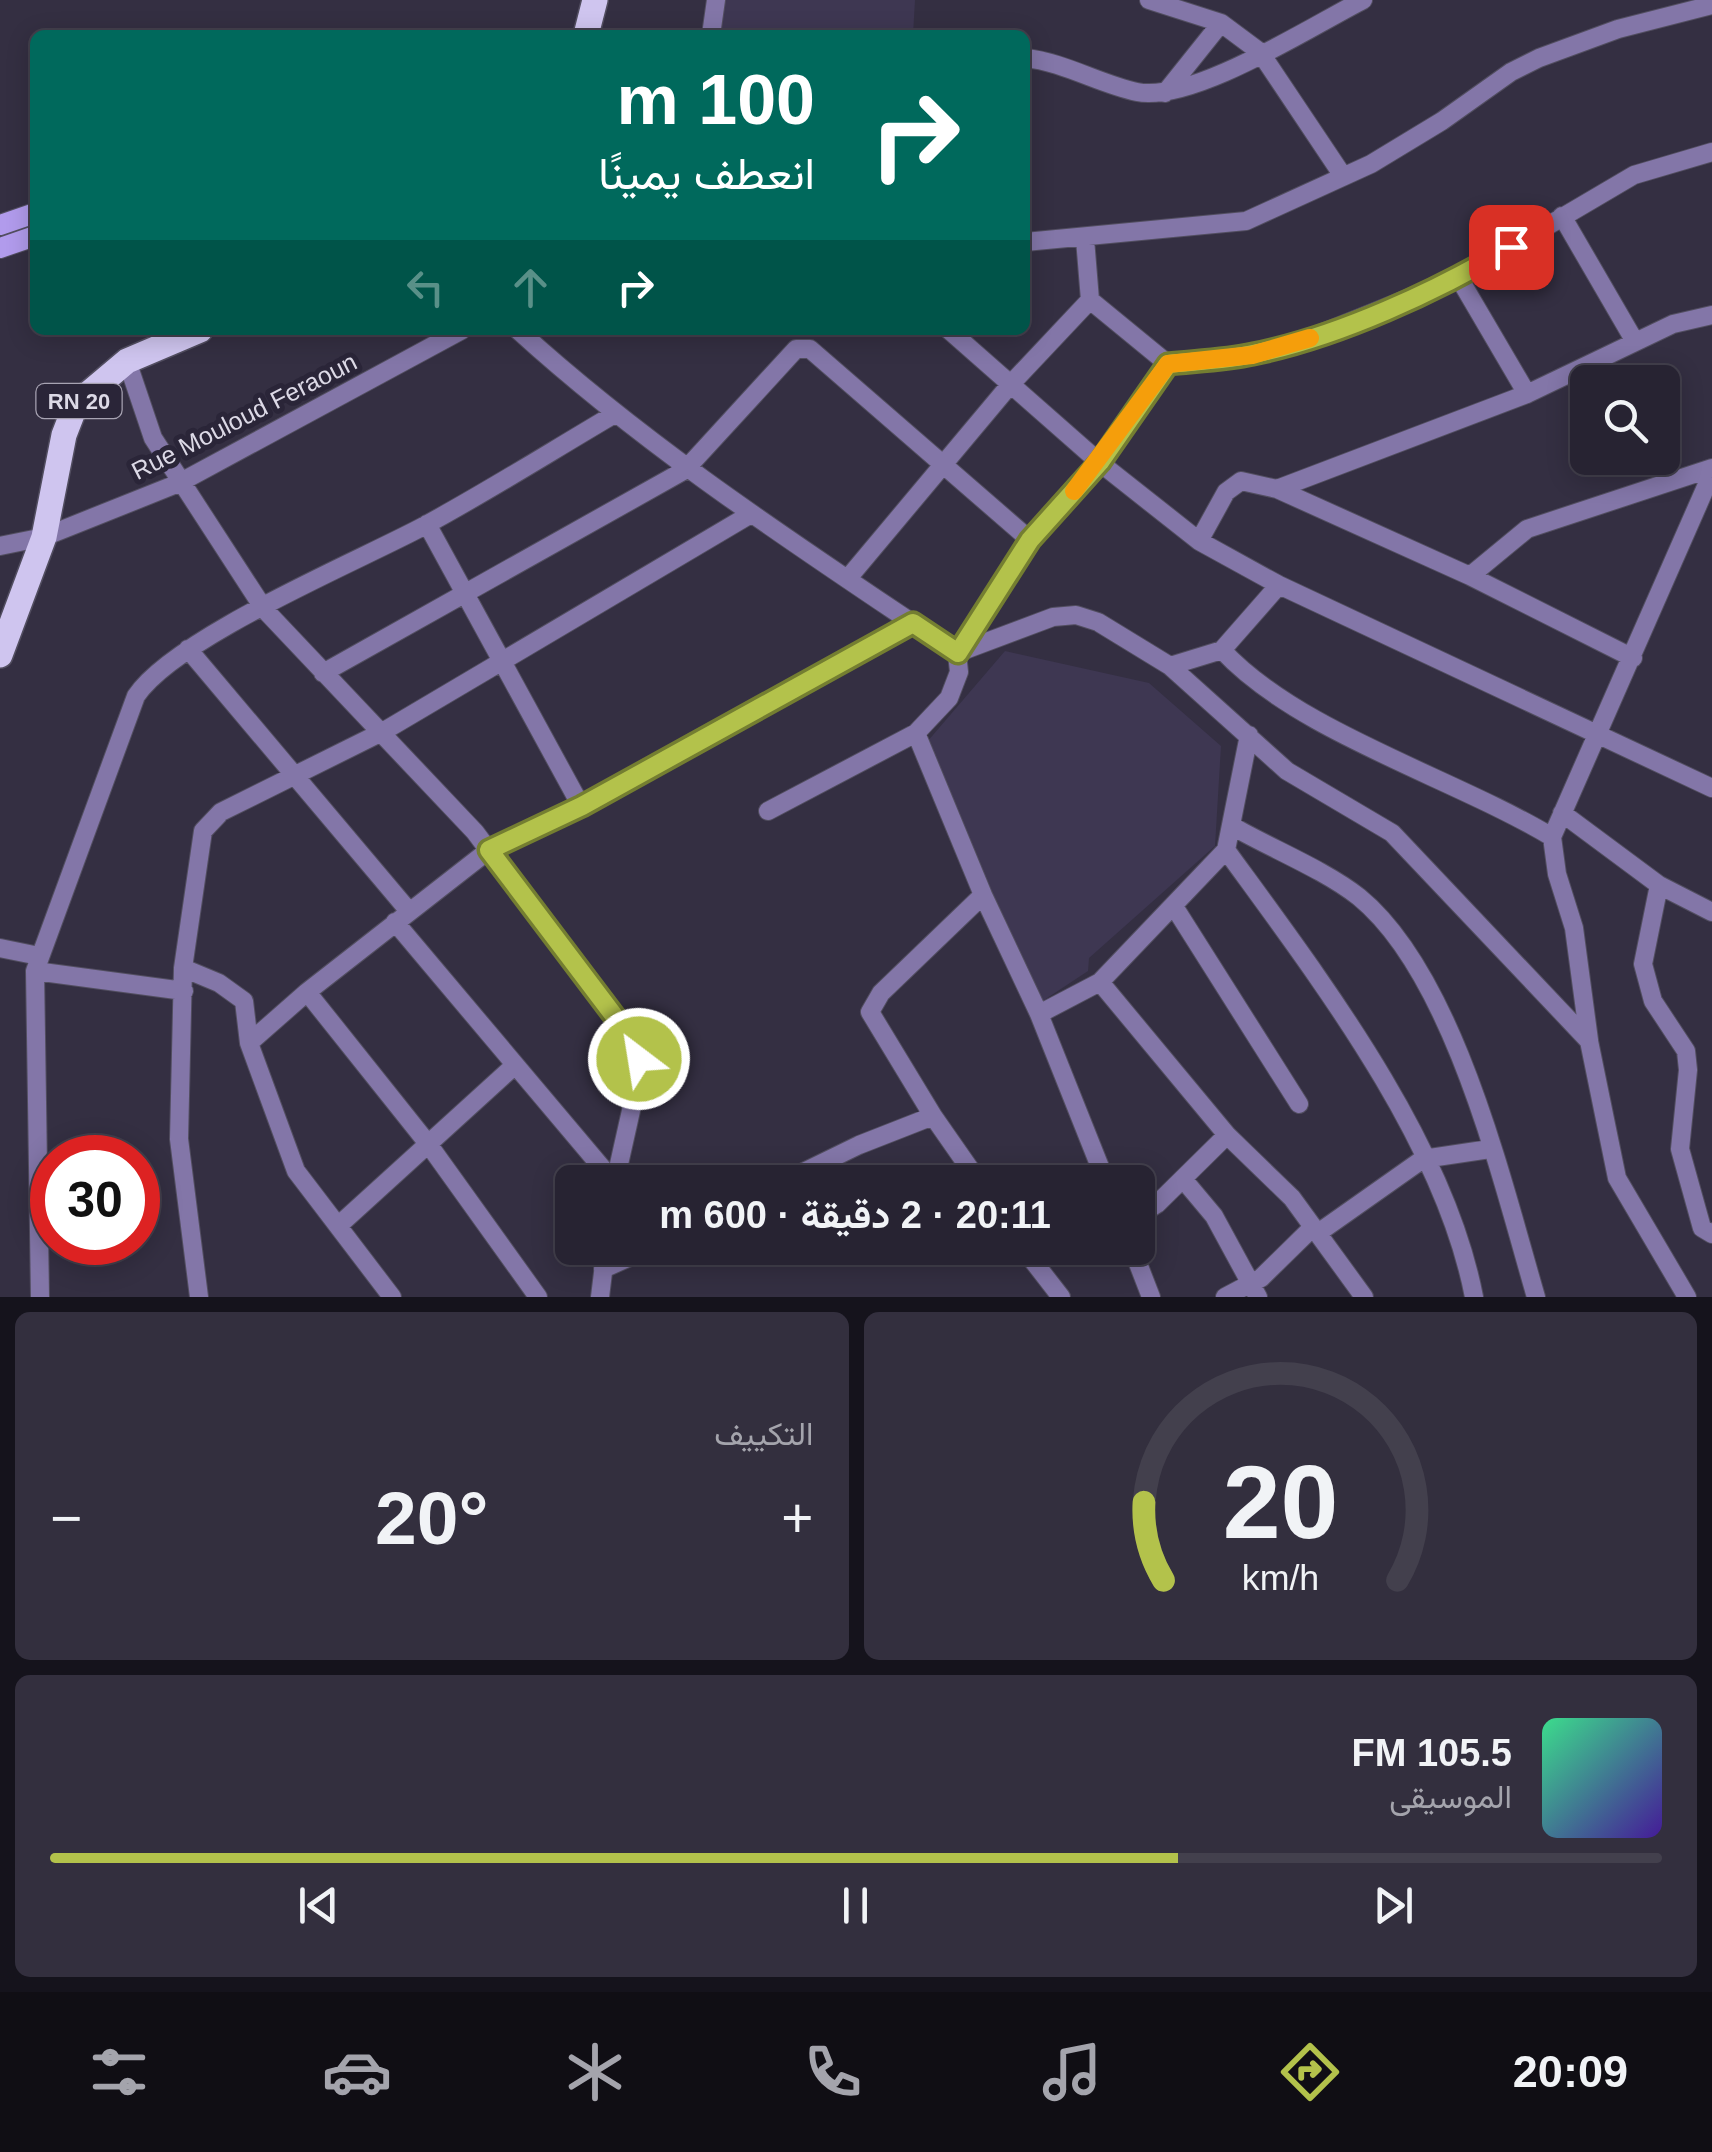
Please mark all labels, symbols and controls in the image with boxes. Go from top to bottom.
text: 100 m [617,61,815,139]
icon: right [850,70,980,200]
text: انعطف يمينًا [598,148,815,199]
pin [1469,205,1554,290]
icon: arrive [1484,220,1539,275]
icon: left [398,260,453,315]
icon: ahead [503,260,558,315]
icon: right [608,260,663,315]
street label: Rue Mouloud Feraoun [127,347,361,485]
map controls [1570,365,1680,475]
button: search [1570,365,1680,475]
road number: RN 20 [36,384,122,418]
position arrow [587,1007,691,1111]
speed limit sign: 30 [30,1135,160,1265]
text: 20:11 · 2 دقيقة · 600 m [659,1194,1051,1236]
text: التكييف [714,1416,814,1452]
text: 20 [1222,1444,1338,1560]
text: 20° [375,1476,488,1560]
text: − [50,1487,82,1549]
text: + [781,1487,813,1549]
text: km/h [1242,1558,1319,1598]
text: 105.5 FM [1351,1732,1512,1774]
text: الموسيقى [1389,1779,1512,1815]
icon: previous [291,1878,346,1933]
icon: pause [828,1878,883,1933]
icon: next [1366,1878,1421,1933]
icon: filters [84,2037,154,2107]
icon: car [322,2037,392,2107]
icon: climate [560,2037,630,2107]
icon: phone [798,2037,868,2107]
icon: music [1037,2037,1107,2107]
icon: directions [1275,2037,1345,2107]
text: 20:09 [1513,2046,1628,2097]

